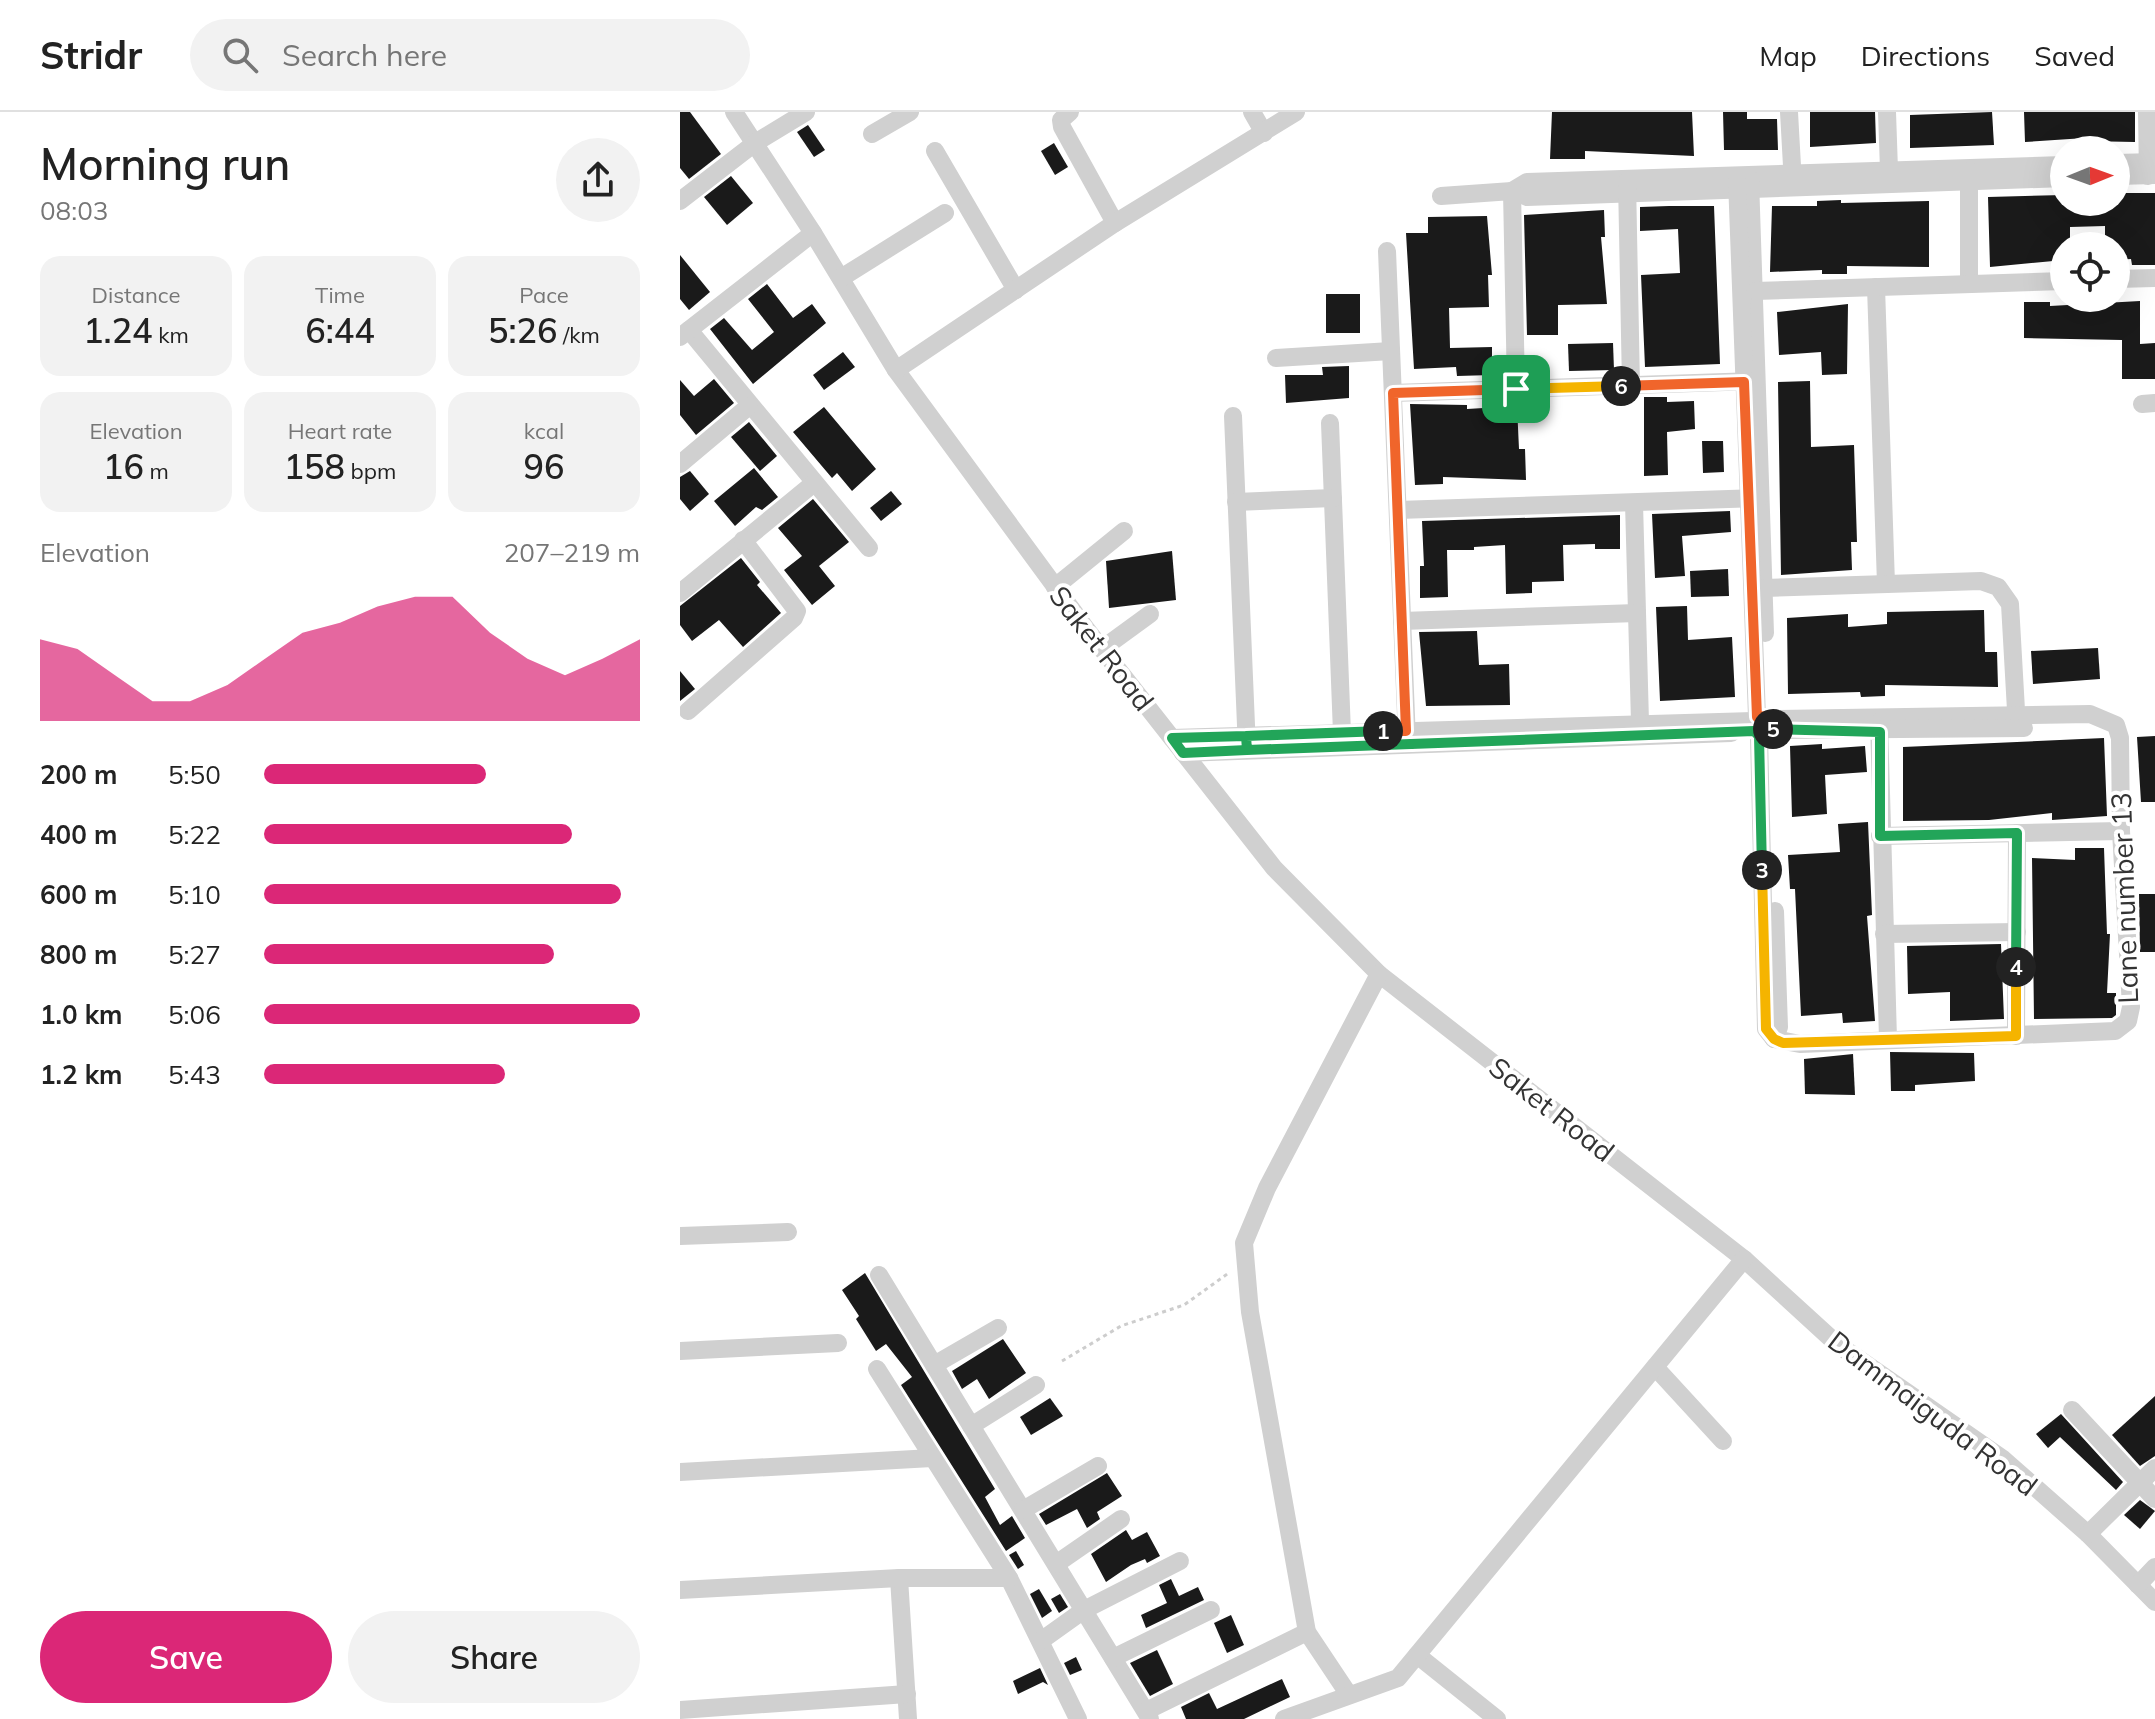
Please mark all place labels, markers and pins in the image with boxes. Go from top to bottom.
pin [1482,355,1550,423]
pin: 6 [1601,366,1641,406]
pin: 5 [1753,709,1793,749]
pin: 1 [1363,711,1403,751]
pin: 3 [1742,850,1782,890]
pin: 4 [1996,947,2036,987]

